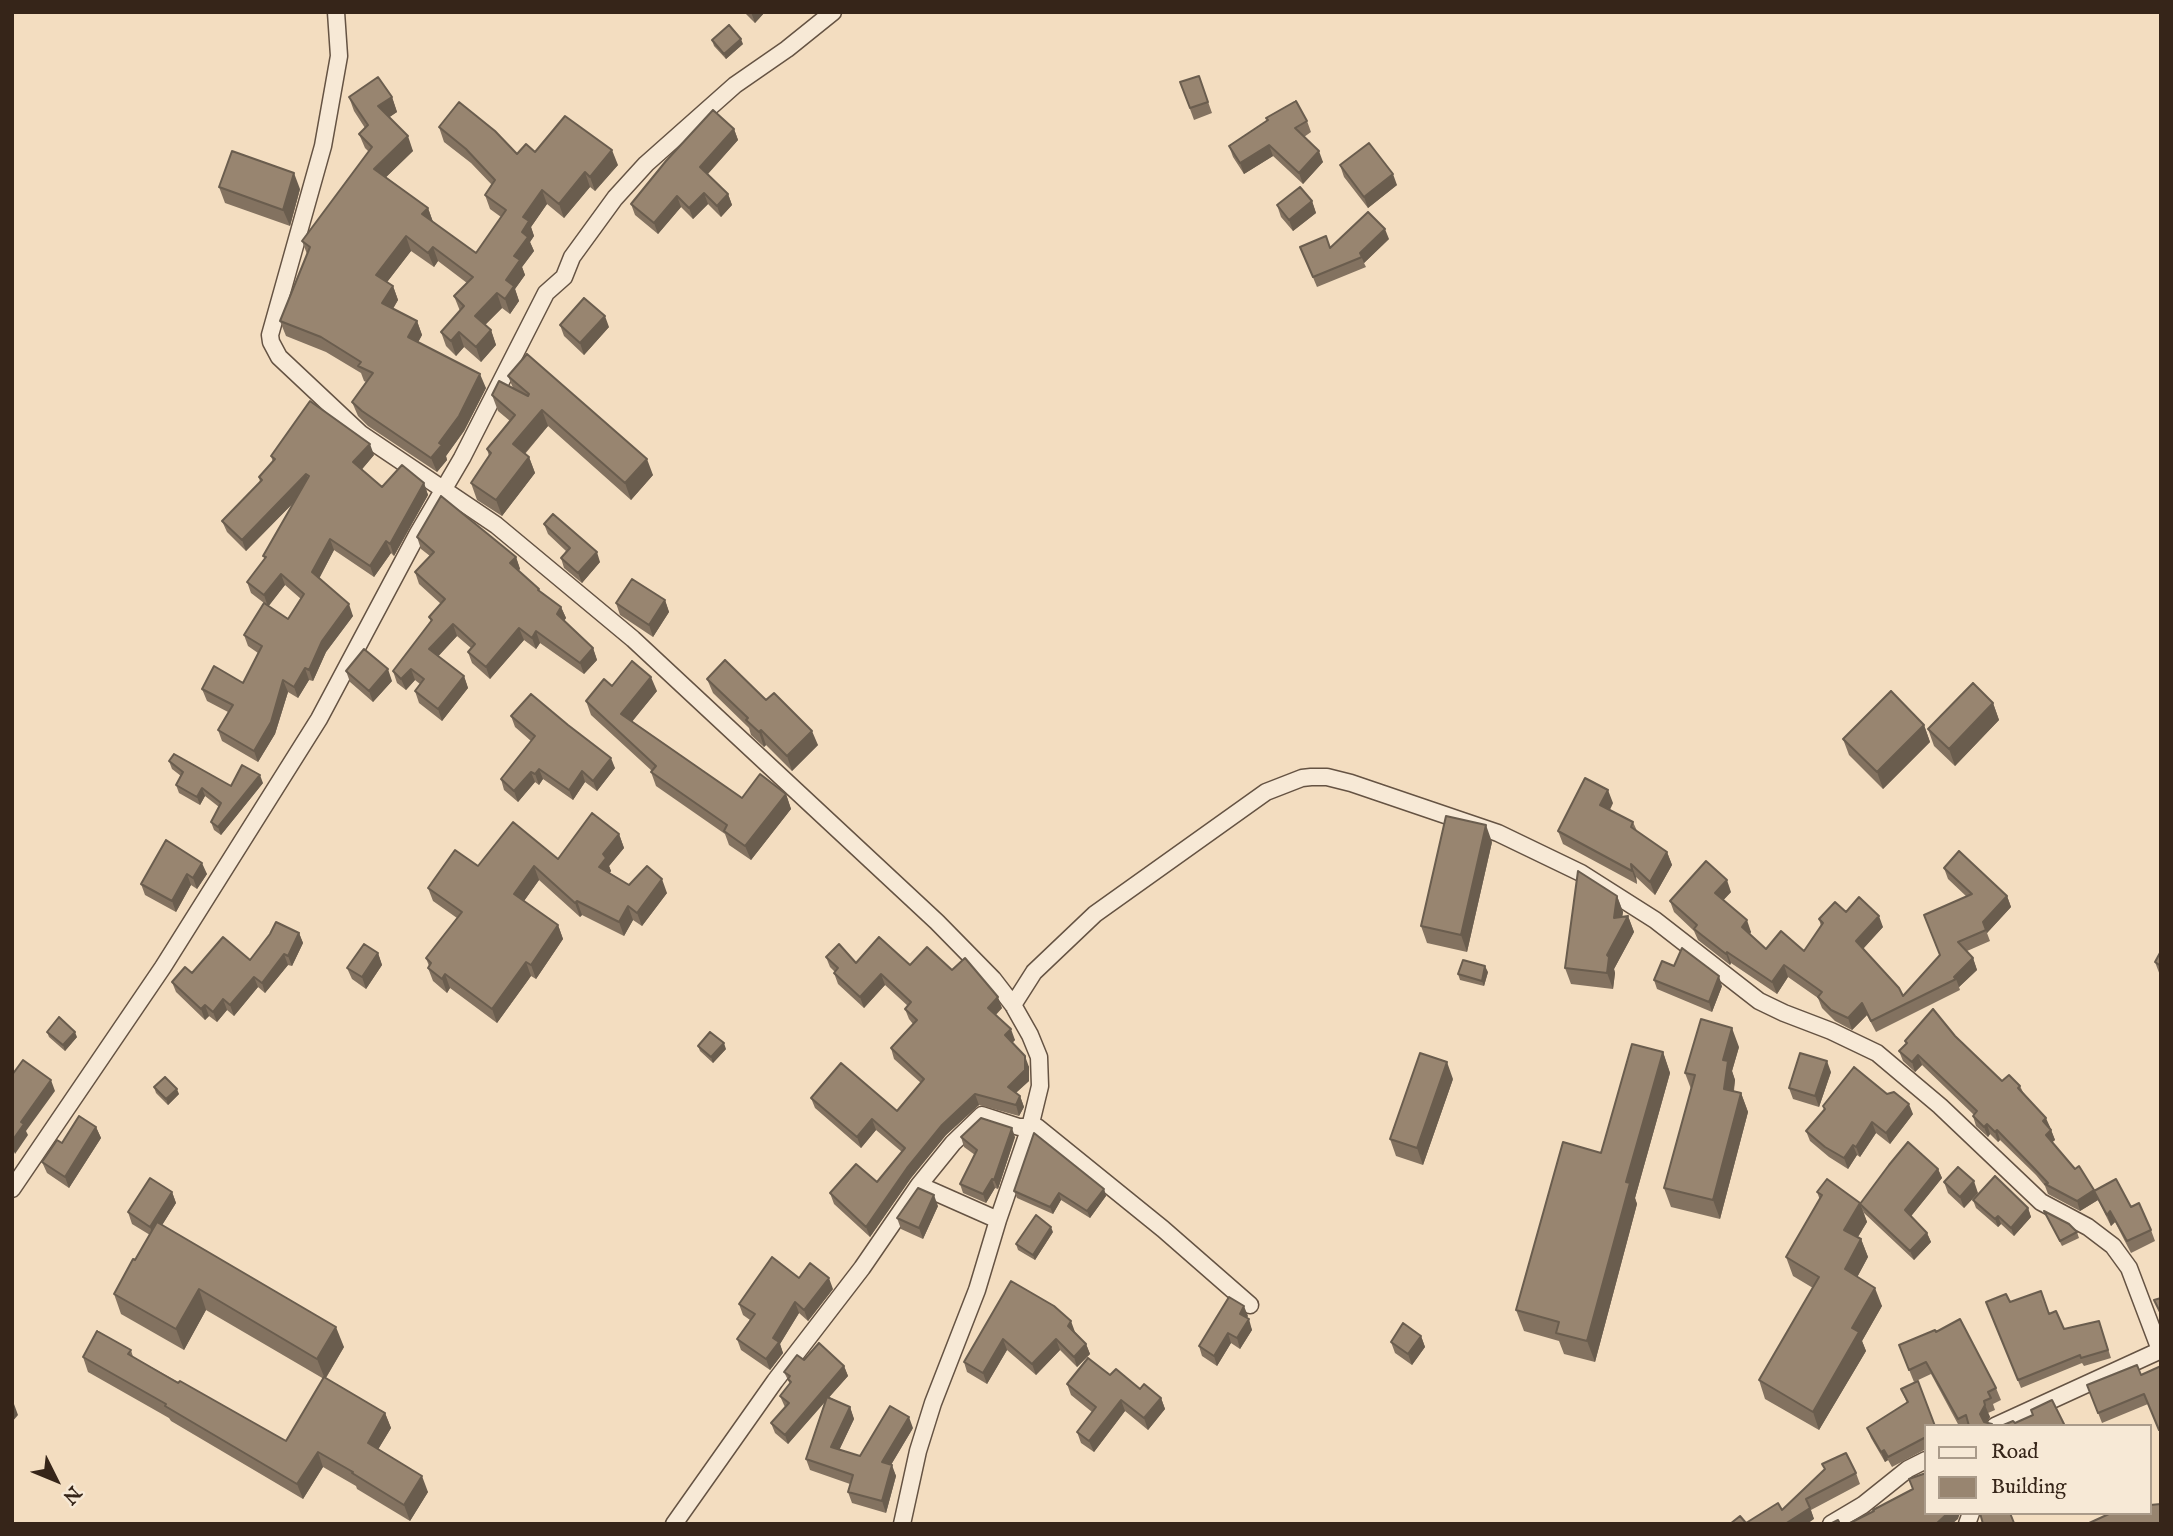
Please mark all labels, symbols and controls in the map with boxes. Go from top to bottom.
legend [1924,1424,2152,1515]
text: Road [1991,1439,2038,1466]
north arrow [21,1445,91,1515]
text: Building [1991,1474,2066,1501]
text: N [57,1480,86,1509]

